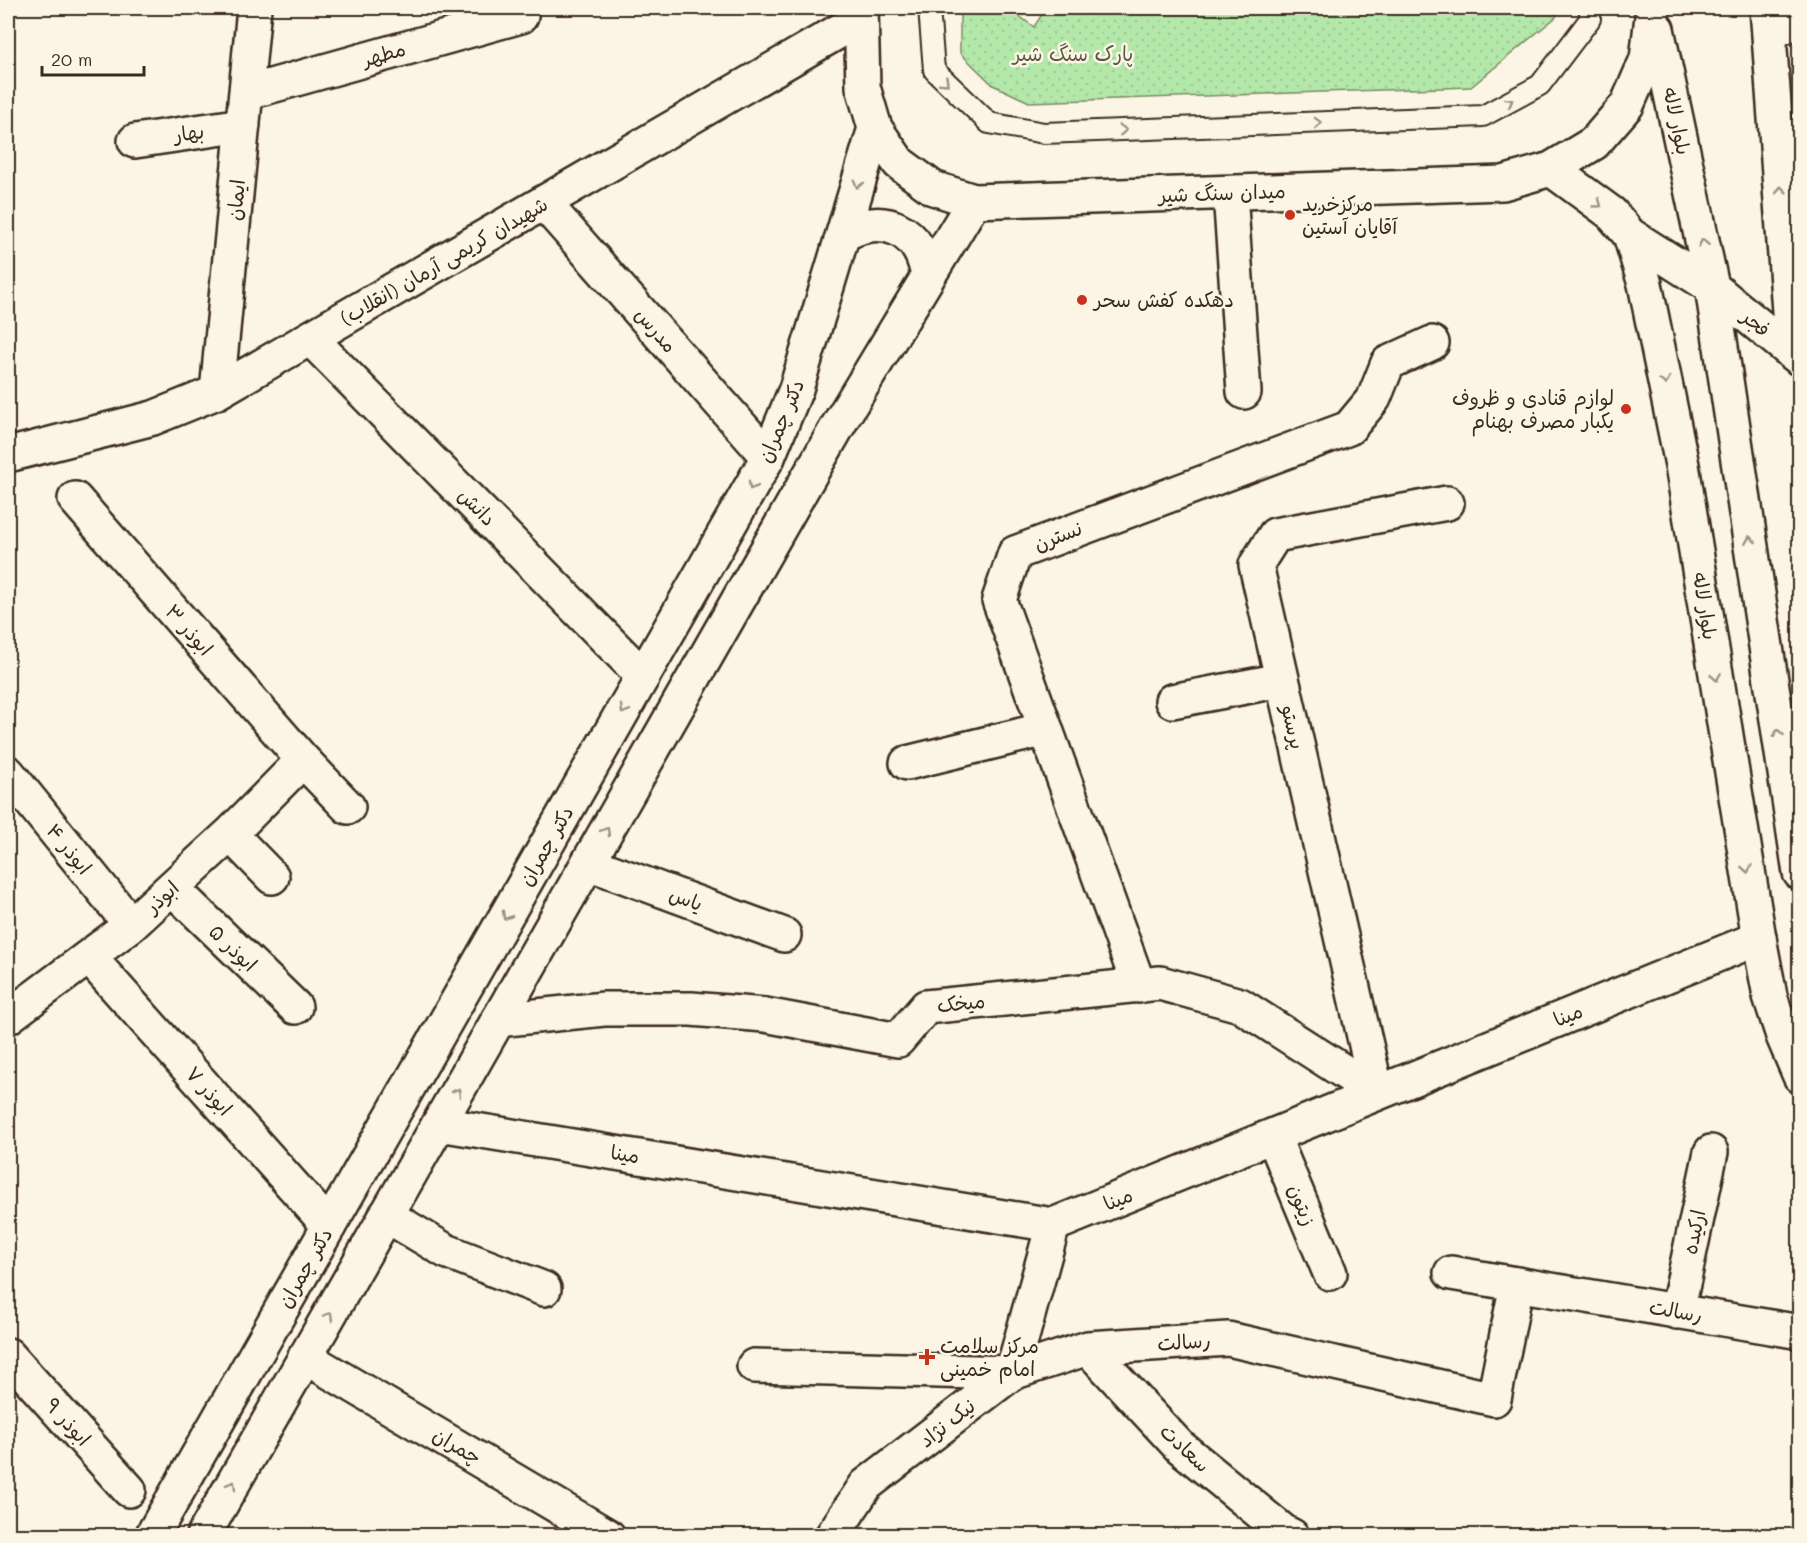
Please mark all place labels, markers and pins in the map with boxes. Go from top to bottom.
place label: مرکزخرید آقایان آستین [1302,190,1398,239]
marker: مرکزخرید آقایان آستین [1283,208,1297,222]
place label: دهکده کفش سحر [1092,286,1234,312]
marker: دهکده کفش سحر [1075,293,1089,307]
place label: لوازم قنادی و ظروف یکبار مصرف بهنام [1452,384,1614,437]
marker: لوازم قنادی و ظروف یکبار مصرف بهنام [1619,402,1633,416]
place label: مرکز سلامت امام خمینی [940,1332,1039,1384]
marker: مرکز سلامت امام خمینی [918,1348,936,1366]

